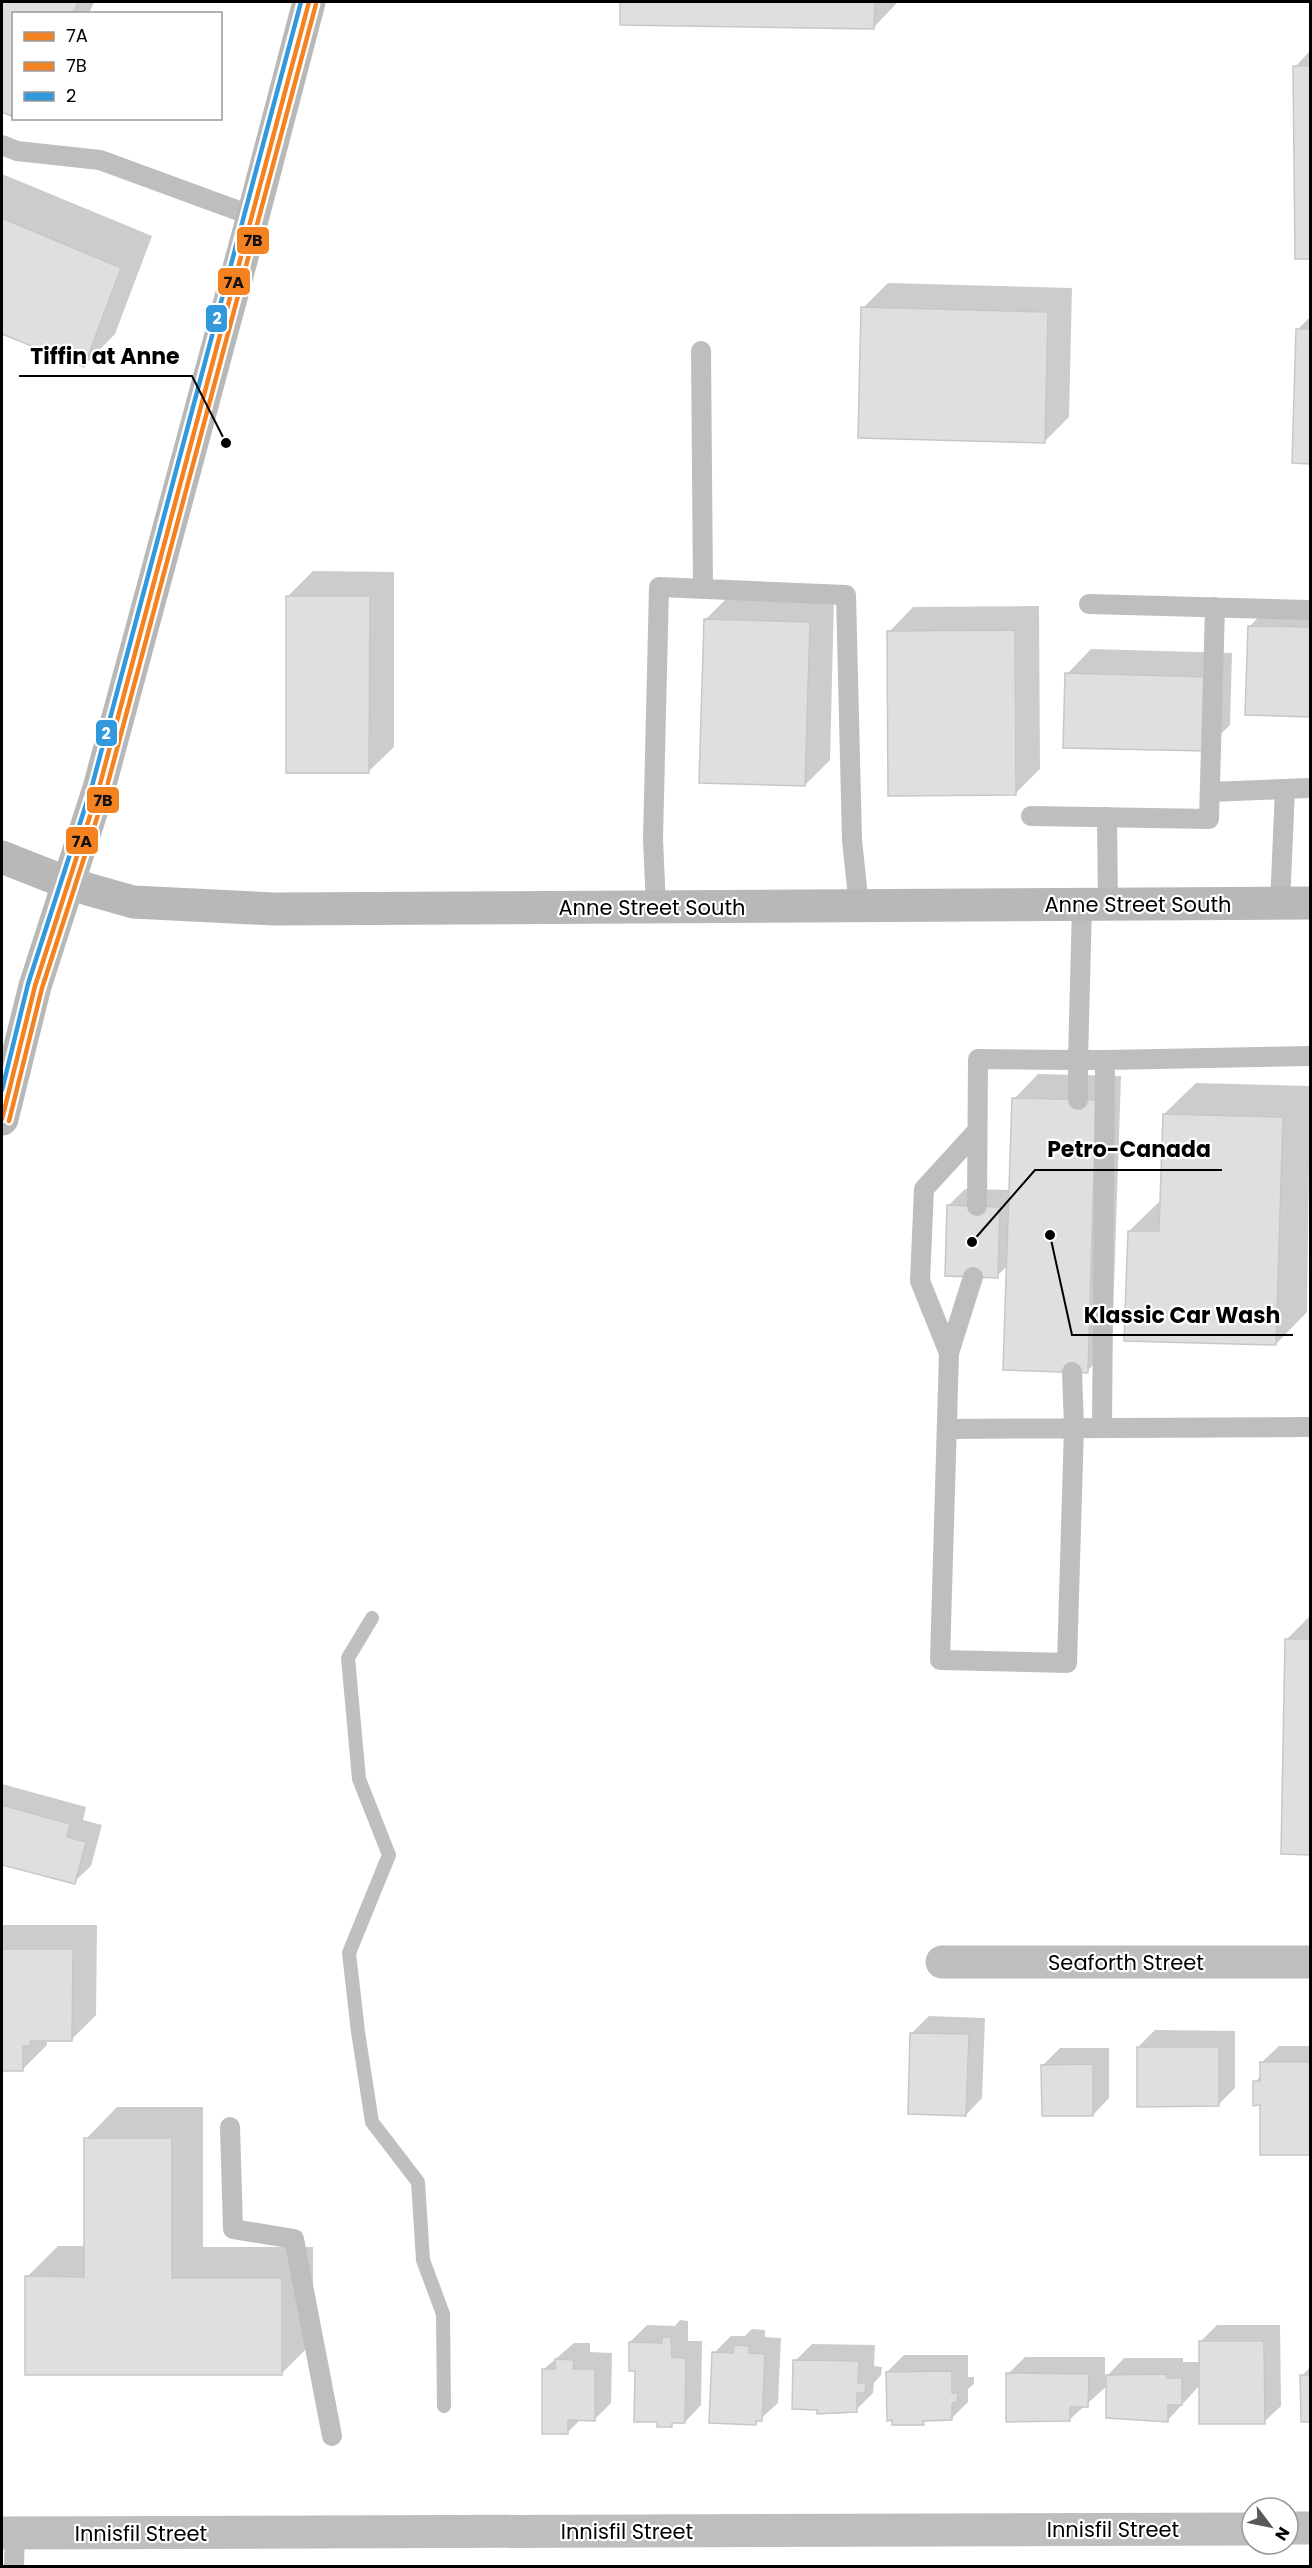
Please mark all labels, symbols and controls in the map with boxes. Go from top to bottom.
legend [12,12,222,120]
text: 7A [66,23,88,48]
text: 7B [66,53,87,78]
text: 2 [66,83,76,108]
line badge: 7B [236,226,270,255]
text: 7B [243,229,263,252]
line badge: 7A [217,267,251,296]
text: 7A [224,271,244,294]
line badge: 2 [205,304,228,333]
text: 2 [212,307,222,330]
callout: Tiffin at Anne [19,336,192,376]
text: Tiffin at Anne [30,341,180,372]
line badge: 2 [95,719,118,747]
text: 2 [101,722,111,745]
line badge: 7B [86,786,120,814]
text: 7B [93,789,113,812]
line badge: 7A [65,826,99,855]
text: 7A [72,830,92,853]
street label: Anne Street South [1044,890,1232,919]
street label: Anne Street South [558,893,746,922]
callout: Petro-Canada [1035,1130,1222,1170]
text: Petro-Canada [1047,1134,1211,1165]
callout: Klassic Car Wash [1072,1295,1293,1335]
text: Klassic Car Wash [1084,1300,1280,1331]
street label: Seaforth Street [1048,1948,1204,1977]
north arrow [1240,2496,1300,2556]
street label: Innisfil Street [1047,2515,1179,2544]
street label: Innisfil Street [561,2517,693,2546]
street label: Innisfil Street [75,2519,207,2548]
text: N [1269,2522,1295,2545]

